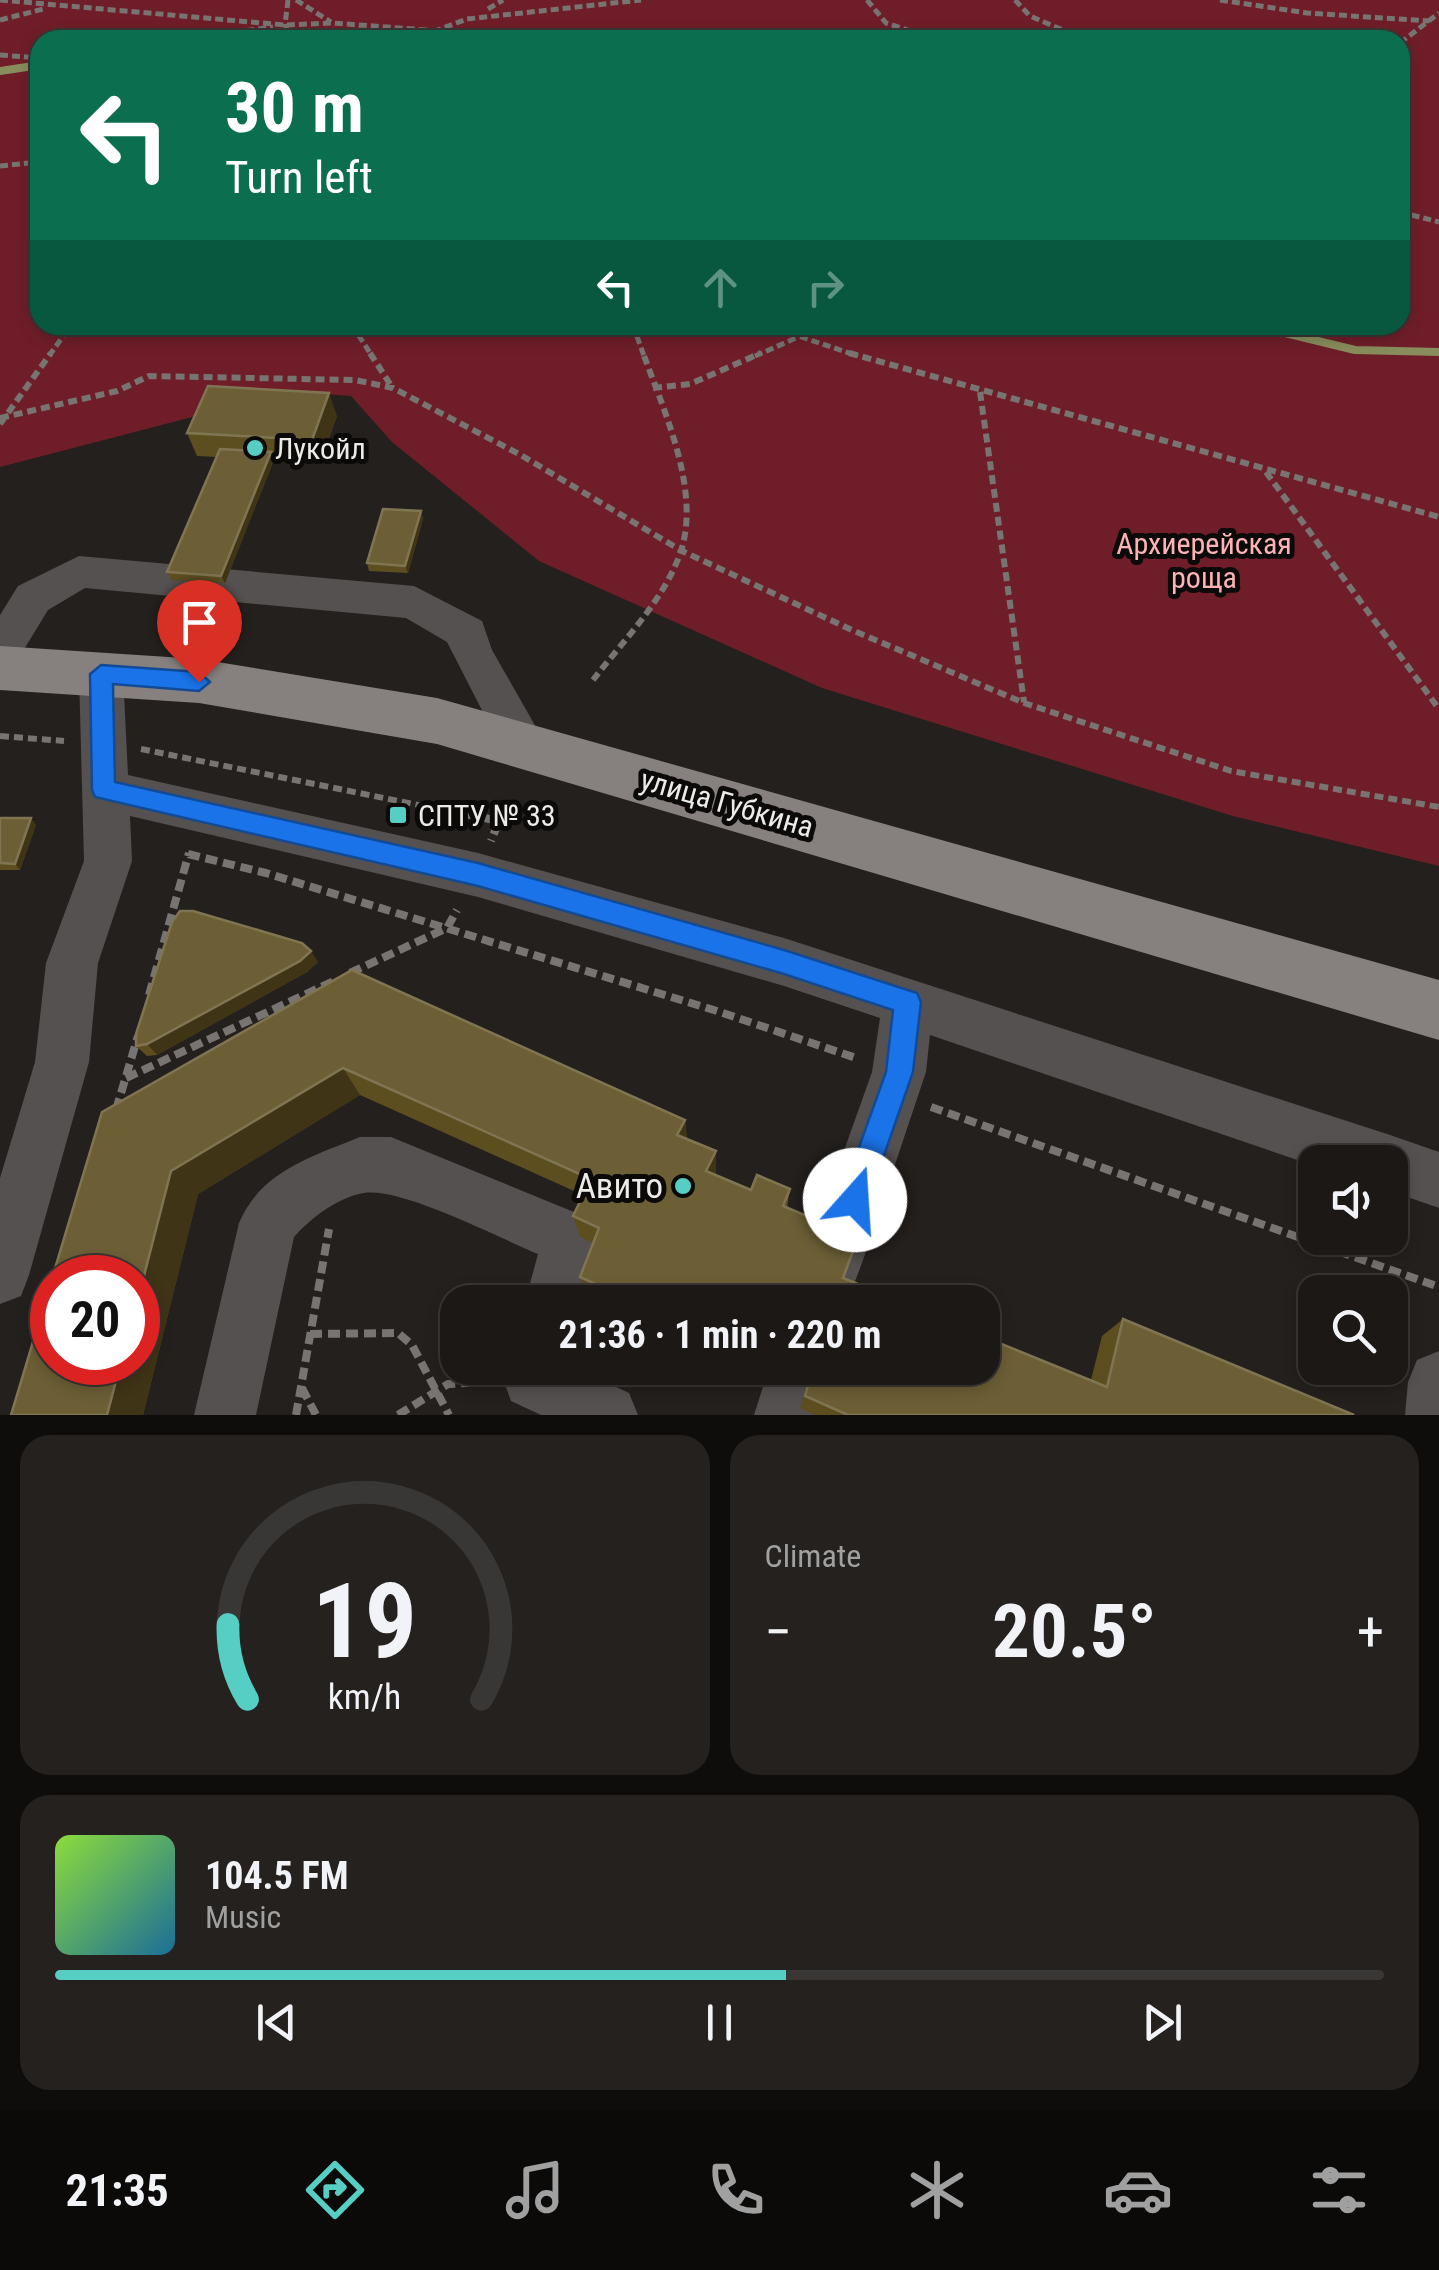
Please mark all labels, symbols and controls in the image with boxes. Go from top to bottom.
text: 30 m [225,67,364,149]
icon: left [60,70,190,200]
text: Turn left [225,151,373,204]
icon: left [588,260,643,315]
icon: ahead [693,260,748,315]
icon: right [798,260,853,315]
place label: Лукойл [275,431,366,466]
marker: Лукойл [244,437,266,459]
park label: Архиерейская роща [1116,526,1292,595]
pin [157,580,242,683]
icon: arrive [172,595,227,650]
street label: улица Губкина [637,762,817,844]
place label: СПТУ № 33 [418,798,556,833]
marker: СПТУ № 33 [387,804,409,826]
map controls [1298,1145,1408,1385]
button: sound [1298,1145,1408,1255]
position arrow [803,1148,907,1252]
place label: Авито [576,1166,663,1207]
marker: Авито [672,1175,694,1197]
speed limit sign: 20 [30,1255,160,1385]
button: search [1298,1275,1408,1385]
text: 21:36 · 1 min · 220 m [559,1313,881,1357]
text: Climate [765,1537,861,1575]
text: 19 [312,1561,417,1682]
text: 20.5° [992,1587,1157,1675]
text: − [765,1600,792,1664]
text: + [1357,1600,1384,1664]
text: km/h [328,1676,402,1718]
text: 104.5 FM [205,1854,349,1898]
text: Music [205,1898,281,1936]
icon: previous [249,1995,304,2050]
icon: pause [692,1995,747,2050]
icon: next [1135,1995,1190,2050]
icon: directions [300,2155,370,2225]
icon: music [500,2155,570,2225]
icon: phone [701,2155,771,2225]
icon: climate [902,2155,972,2225]
icon: car [1103,2155,1173,2225]
icon: filters [1304,2155,1374,2225]
text: 21:35 [65,2164,169,2217]

